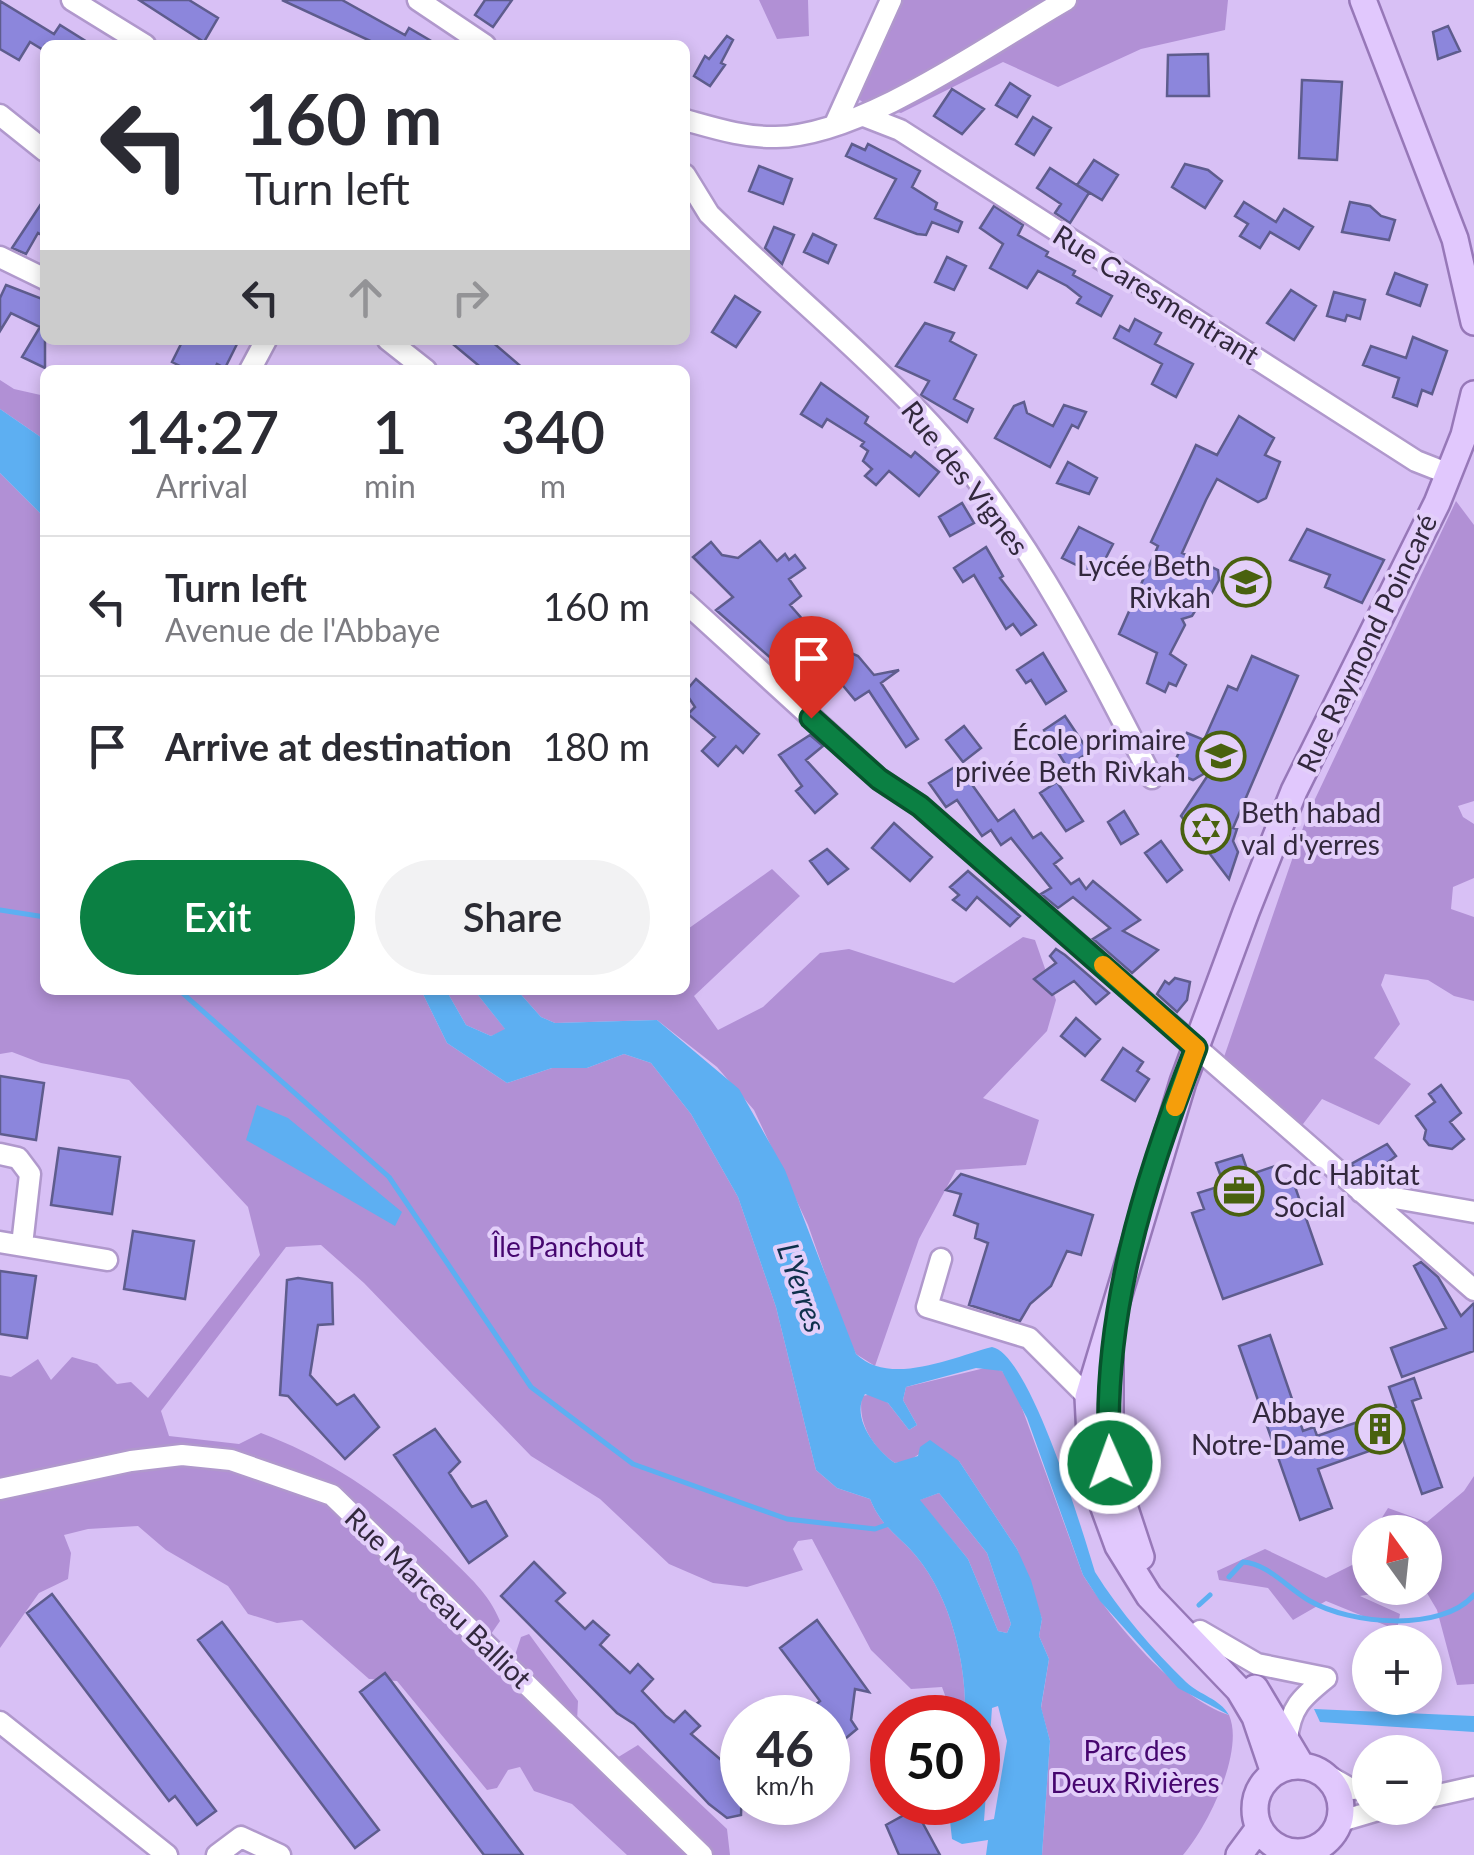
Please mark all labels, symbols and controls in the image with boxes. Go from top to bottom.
text: 160 m [245,76,442,160]
icon: left [80,80,210,210]
text: Turn left [245,161,410,215]
street label: Rue Caresmentrant [1047,217,1266,371]
icon: left [233,270,288,325]
icon: ahead [338,270,393,325]
icon: right [443,270,498,325]
street label: Rue des Vignes [895,394,1036,561]
text: 14:27 [125,395,279,467]
text: 1 [373,395,407,467]
text: 340 [501,395,605,467]
text: Arrival [156,466,248,505]
text: min [364,466,416,505]
text: m [540,466,566,505]
street label: Rue Raymond Poincaré [1289,508,1443,777]
place label: Lycée Beth Rivkah [1077,548,1211,614]
school or university icon: Lycée Beth Rivkah [1220,556,1272,608]
text: Turn left [165,564,307,610]
icon: left [80,579,135,634]
text: 160 m [543,583,650,629]
text: Avenue de l'Abbaye [165,610,440,649]
pin [769,616,854,719]
icon: arrive [784,631,839,686]
icon: arrive [80,719,135,774]
place label: École primaire privée Beth Rivkah [955,722,1186,788]
text: Arrive at destination [165,723,512,769]
text: 180 m [543,723,650,769]
school or university icon: École primaire privée Beth Rivkah [1195,730,1247,782]
place label: Beth habad val d'yerres [1241,795,1381,861]
synagogue icon: Beth habad val d'yerres [1180,803,1232,855]
button: Exit [80,860,355,975]
button: Share [375,860,650,975]
place label: Cdc Habitat Social [1274,1157,1420,1223]
office icon: Cdc Habitat Social [1213,1165,1265,1217]
park label: Île Panchout [491,1229,644,1263]
water label: L'Yerres [771,1238,835,1337]
place label: Abbaye Notre-Dame [1191,1395,1345,1461]
building icon: Abbaye Notre-Dame [1354,1403,1406,1455]
position arrow [1058,1411,1162,1515]
street label: Rue Marceau Balliot [339,1500,539,1695]
north arrow [1352,1515,1442,1605]
map controls [1352,1515,1442,1825]
button: + [1352,1625,1442,1715]
speed limit sign: 50 [870,1695,1000,1825]
text: 46 [756,1718,814,1778]
park label: Parc des Deux Rivières [1050,1733,1220,1799]
button: − [1352,1735,1442,1825]
text: km/h [756,1770,814,1800]

